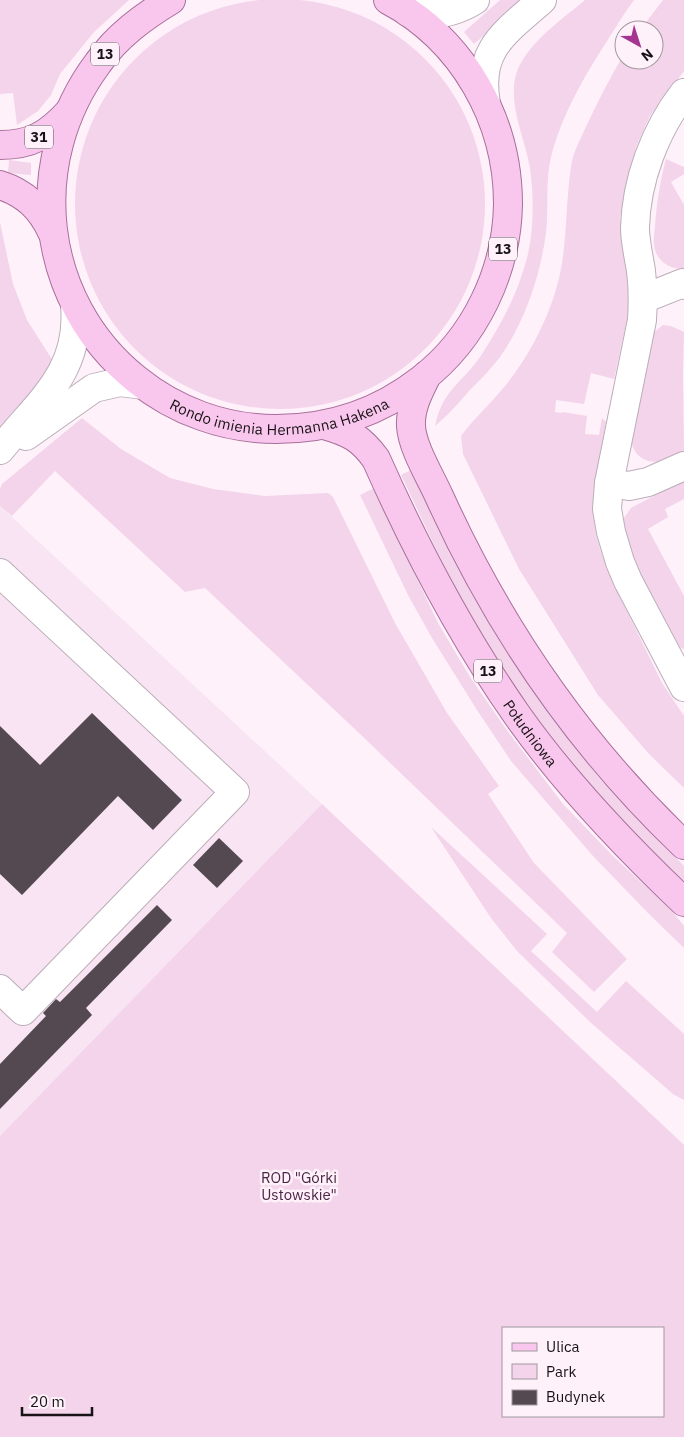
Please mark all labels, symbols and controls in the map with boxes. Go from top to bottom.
north arrow [614,20,664,70]
road number: 13 [91,42,119,66]
text: N [638,45,657,65]
road number: 31 [25,125,53,148]
road number: 13 [489,238,517,260]
street label: Rondo imienia Hermanna Hakena [167,390,391,408]
text: Rondo imienia Hermanna Hakena [167,393,392,439]
road number: 13 [474,659,502,682]
street label: Południowa [500,696,562,770]
park label: ROD "Górki Ustowskie" [261,1168,337,1204]
legend [502,1327,664,1417]
text: Ulica [546,1337,580,1356]
text: Park [546,1362,576,1381]
scale bar [22,1384,92,1416]
text: Budynek [546,1387,605,1406]
text: 20 m [30,1392,65,1411]

